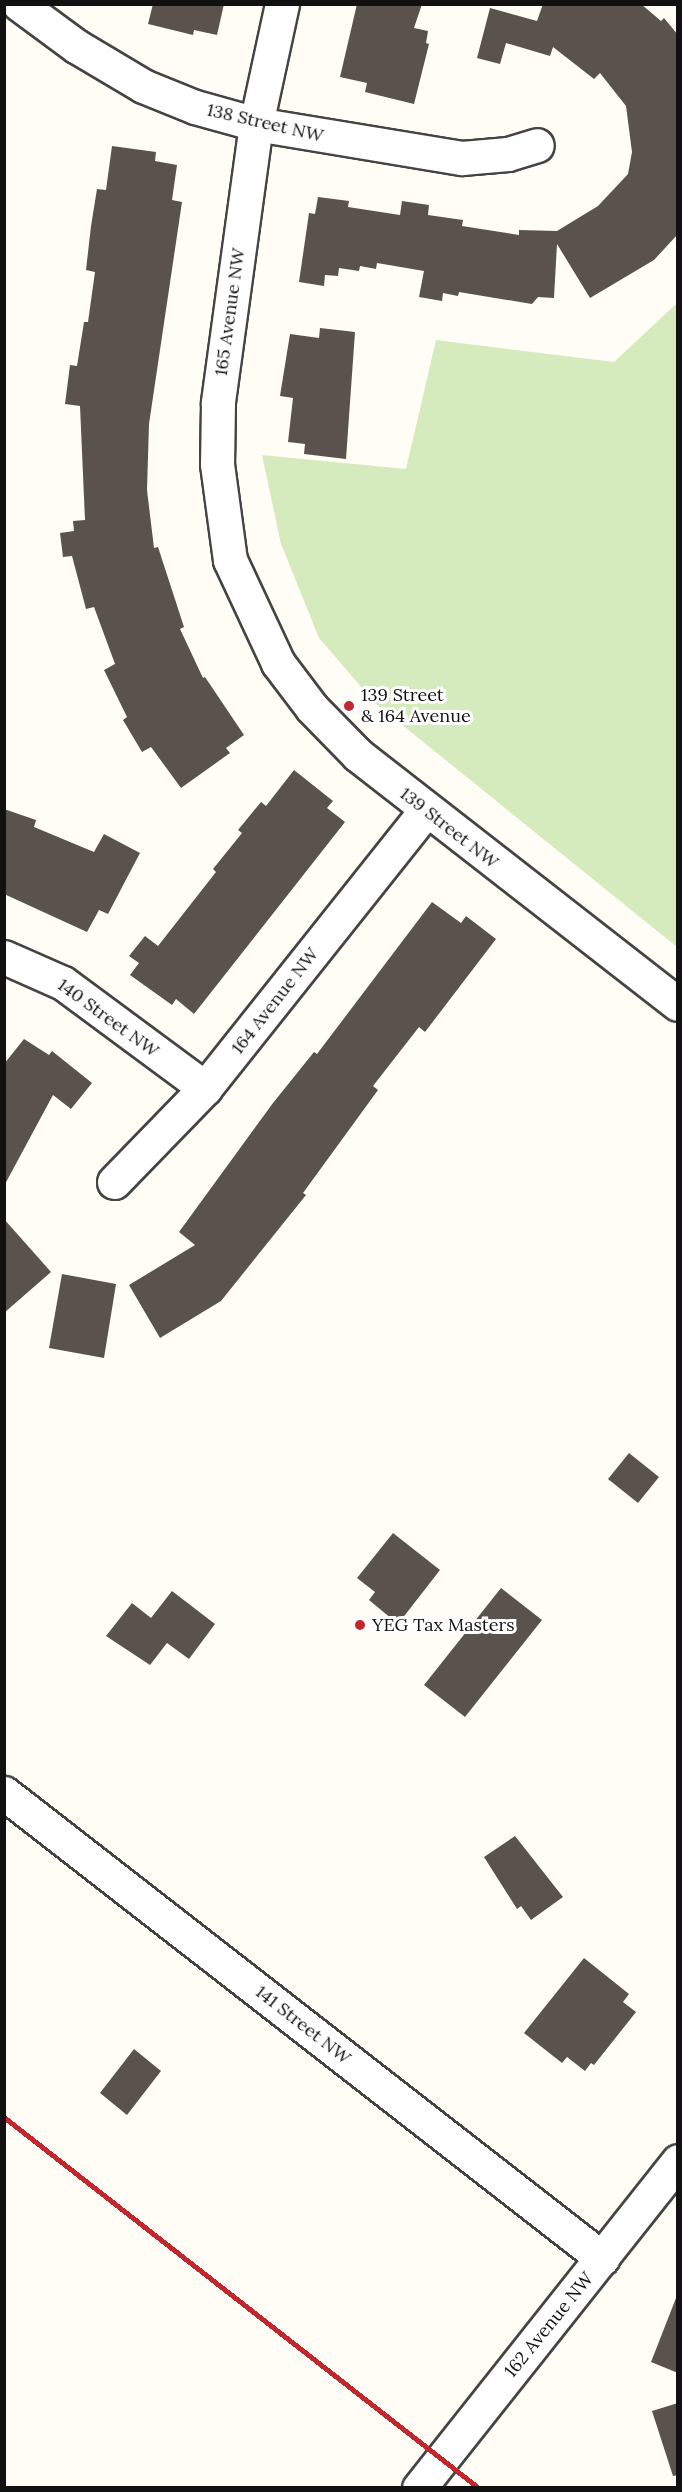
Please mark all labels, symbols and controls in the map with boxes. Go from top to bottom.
street label: 138 Street NW [205,99,325,147]
street label: 165 Avenue NW [210,247,250,377]
place label: 139 Street & 164 Avenue [361,685,471,728]
marker: 139 Street & 164 Avenue [342,699,356,713]
street label: 139 Street NW [395,783,503,873]
street label: 164 Avenue NW [227,944,323,1058]
street label: 140 Street NW [53,974,163,1062]
place label: YEG Tax Masters [372,1614,515,1636]
marker: YEG Tax Masters [353,1618,367,1632]
street label: 141 Street NW [251,1981,355,2069]
street label: 162 Avenue NW [500,2268,598,2382]

